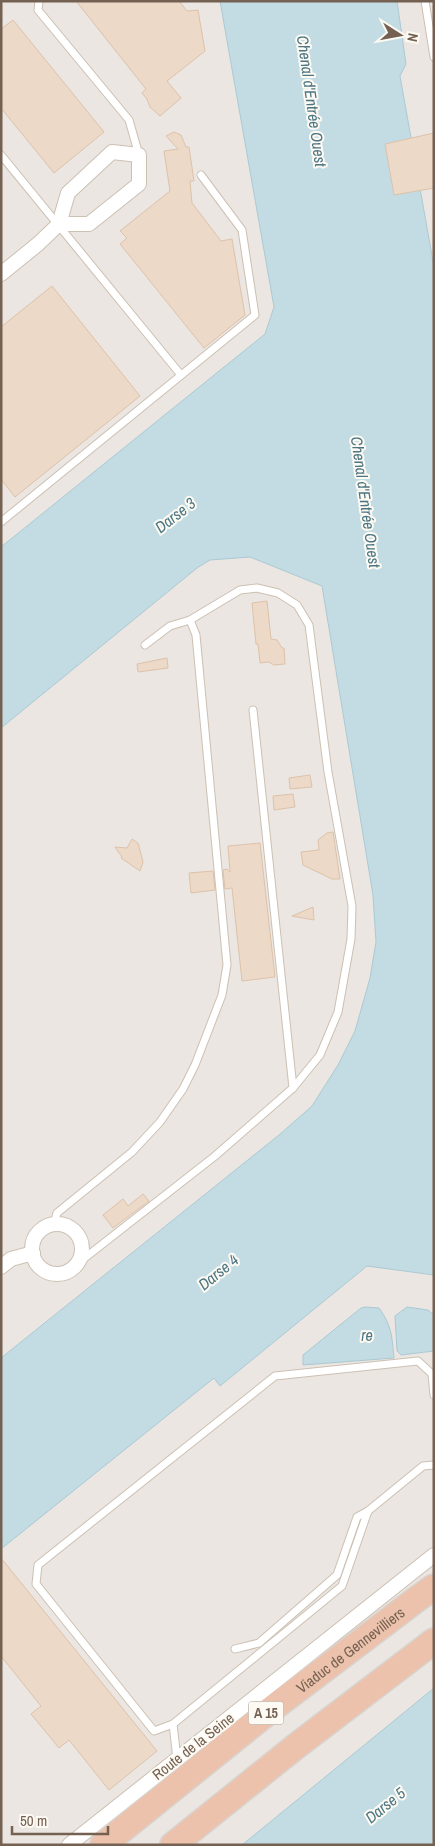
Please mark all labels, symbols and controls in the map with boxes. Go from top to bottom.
north arrow [375,10,425,60]
text: N [403,32,422,43]
water label: Chenal d'Entrée Ouest [292,34,332,168]
water label: Chenal d'Entrée Ouest [346,435,386,569]
water label: Darse 3 [150,492,200,538]
water label: Darse 4 [193,1249,243,1295]
water label: re [361,1324,373,1346]
street label: Viaduc de Gennevilliers [291,1602,409,1698]
road number: A 15 [248,1702,284,1725]
street label: Route de la Seine [148,1707,238,1785]
water label: Darse 5 [360,1782,410,1828]
scale bar [12,1804,109,1836]
text: 50 m [20,1810,47,1831]

